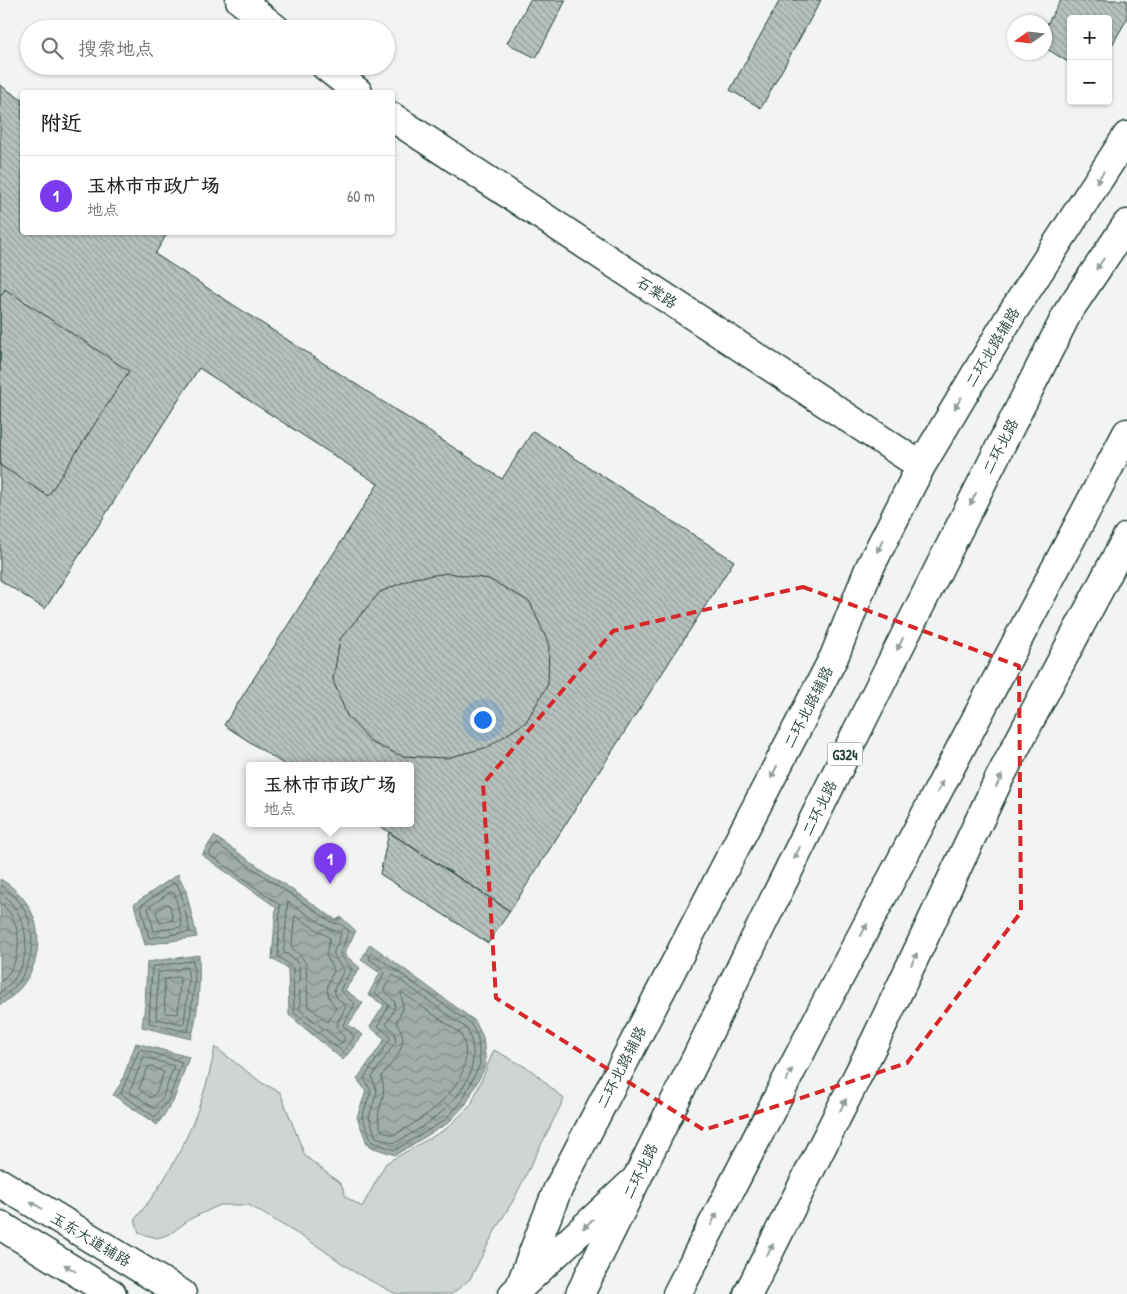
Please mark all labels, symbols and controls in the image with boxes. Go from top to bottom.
north arrow [1007,15,1052,60]
map controls [1067,15,1112,105]
button: + [1067,15,1112,60]
search box [20,20,395,75]
icon: search [38,34,66,62]
text: 搜索地点 [78,35,154,61]
button: − [1067,60,1112,105]
text: 附近 [40,108,82,137]
one-way arrow [1096,170,1105,183]
text: 玉林市市政广场 [87,172,220,198]
text: 1 [53,185,59,207]
text: 60 m [347,185,375,207]
text: 地点 [87,198,119,220]
one-way arrow [1095,257,1105,271]
street label: 石棠路 [632,271,682,313]
street label: 二环北路辅路 [960,303,1024,391]
one-way arrow [954,397,963,410]
street label: 二环北路 [977,414,1023,478]
one-way arrow [969,492,977,507]
one-way arrow [876,538,884,553]
one-way arrow [896,637,904,652]
street label: 二环北路辅路 [778,662,838,752]
your location [470,707,496,733]
road number: G324 [828,742,862,766]
popup [246,762,414,827]
one-way arrow [770,764,778,779]
text: 玉林市市政广场 [263,771,397,797]
one-way arrow [994,773,1003,788]
street label: 二环北路 [796,776,842,840]
one-way arrow [936,779,944,794]
text: 地点 [263,797,296,819]
pin: 1 [314,843,346,884]
one-way arrow [793,846,801,860]
one-way arrow [860,923,868,938]
one-way arrow [910,952,918,966]
street label: 二环北路辅路 [591,1022,651,1112]
one-way arrow [785,1067,793,1082]
one-way arrow [839,1098,847,1113]
street label: 二环北路 [617,1139,663,1203]
one-way arrow [29,1201,42,1210]
street label: 玉东大道辅路 [47,1207,135,1271]
one-way arrow [710,1212,718,1226]
one-way arrow [582,1218,594,1230]
one-way arrow [766,1243,774,1258]
one-way arrow [64,1264,77,1273]

